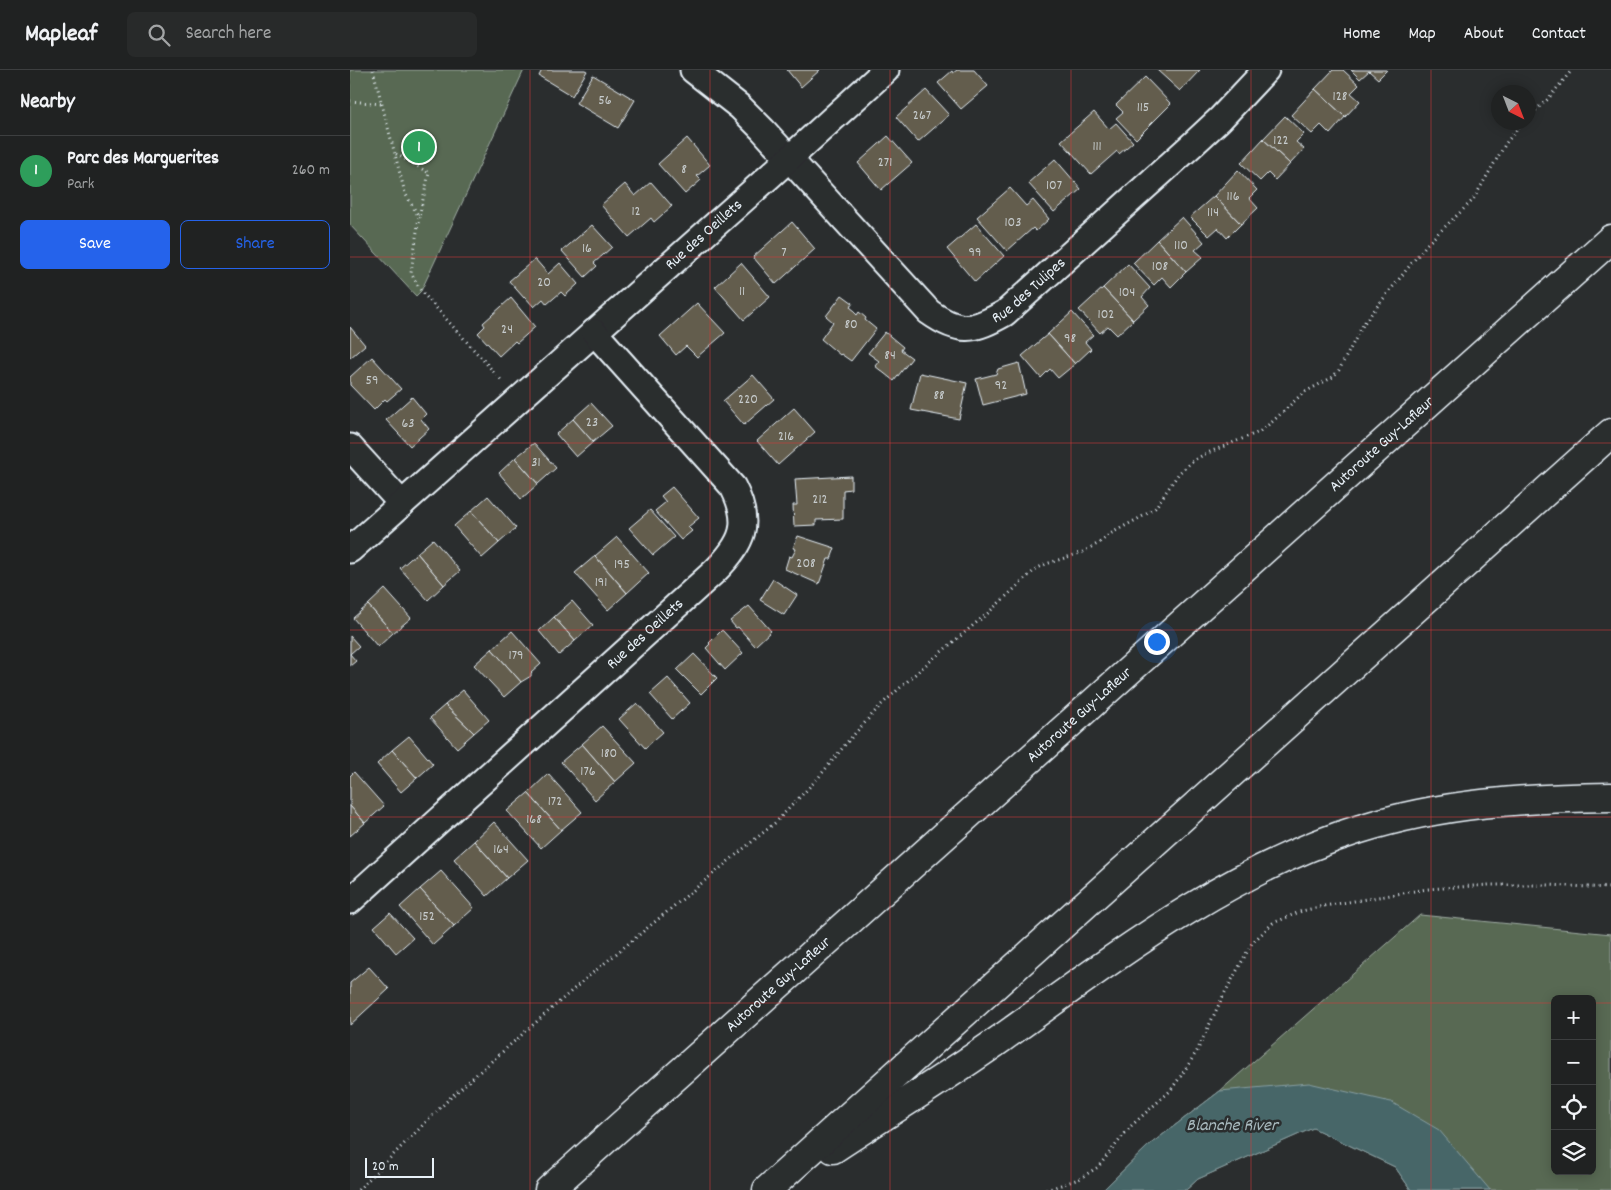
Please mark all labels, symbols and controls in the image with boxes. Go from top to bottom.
search box [127,12,477,57]
text: Mapleaf [25,18,97,52]
icon: search [145,21,173,49]
text: Search here [185,21,271,48]
text: Home [1343,22,1380,47]
text: Map [1408,22,1436,47]
text: About [1464,22,1504,47]
text: Contact [1532,22,1586,47]
north arrow [1491,85,1536,130]
house number: 128 [1333,87,1348,107]
text: Nearby [20,88,75,118]
house number: 56 [598,91,612,111]
house number: 115 [1137,98,1149,118]
house number: 267 [913,106,931,126]
pin: 1 [403,128,435,166]
house number: 122 [1273,131,1289,151]
house number: 111 [1092,137,1102,157]
text: Parc des Marguerites [67,146,219,173]
house number: 271 [878,153,892,173]
text: 1 [34,159,38,182]
text: 260 m [292,159,330,182]
house number: 8 [681,160,687,180]
text: Park [67,173,94,196]
house number: 107 [1046,176,1062,196]
house number: 116 [1227,187,1240,207]
street label: Rue des Oeillets [660,194,748,276]
house number: 12 [631,202,641,222]
house number: 114 [1207,203,1219,223]
house number: 103 [1005,213,1021,233]
button: Save [20,220,170,269]
button: Share [180,220,330,269]
house number: 110 [1174,236,1188,256]
house number: 16 [582,239,592,259]
house number: 7 [781,243,787,263]
house number: 99 [969,243,981,263]
street label: Rue des Tulipes [988,252,1071,330]
house number: 108 [1152,257,1169,277]
house number: 20 [537,273,551,293]
house number: 11 [739,282,745,302]
house number: 104 [1119,283,1135,303]
house number: 102 [1098,305,1114,325]
house number: 80 [844,315,858,335]
house number: 24 [501,320,513,340]
house number: 98 [1064,329,1076,349]
house number: 84 [884,346,896,366]
house number: 59 [366,371,378,391]
house number: 92 [995,376,1007,396]
house number: 88 [933,386,945,406]
house number: 220 [738,390,758,410]
street label: Autoroute Guy-Lafleur [1324,391,1440,498]
house number: 23 [586,413,598,433]
house number: 63 [401,414,415,434]
house number: 216 [778,427,794,447]
house number: 31 [531,453,541,473]
house number: 212 [812,490,828,510]
house number: 208 [796,554,816,574]
house number: 195 [614,555,630,575]
house number: 191 [595,573,607,593]
street label: Rue des Oeillets [602,593,689,675]
your location [1144,629,1170,655]
house number: 179 [509,646,523,666]
street label: Autoroute Guy-Lafleur [1022,662,1137,768]
house number: 180 [601,744,617,764]
house number: 176 [580,762,596,782]
house number: 172 [548,792,562,812]
house number: 168 [526,810,542,830]
house number: 164 [493,840,509,860]
house number: 152 [419,907,435,927]
street label: Autoroute Guy-Lafleur [721,931,836,1038]
map controls [1551,995,1596,1175]
button: + [1551,995,1596,1040]
button: − [1551,1040,1596,1085]
button: locate [1551,1085,1596,1130]
water label: Blanche River [1186,1114,1280,1139]
button: layers [1551,1130,1596,1175]
scale bar [365,1155,434,1178]
text: 20 m [372,1157,399,1177]

